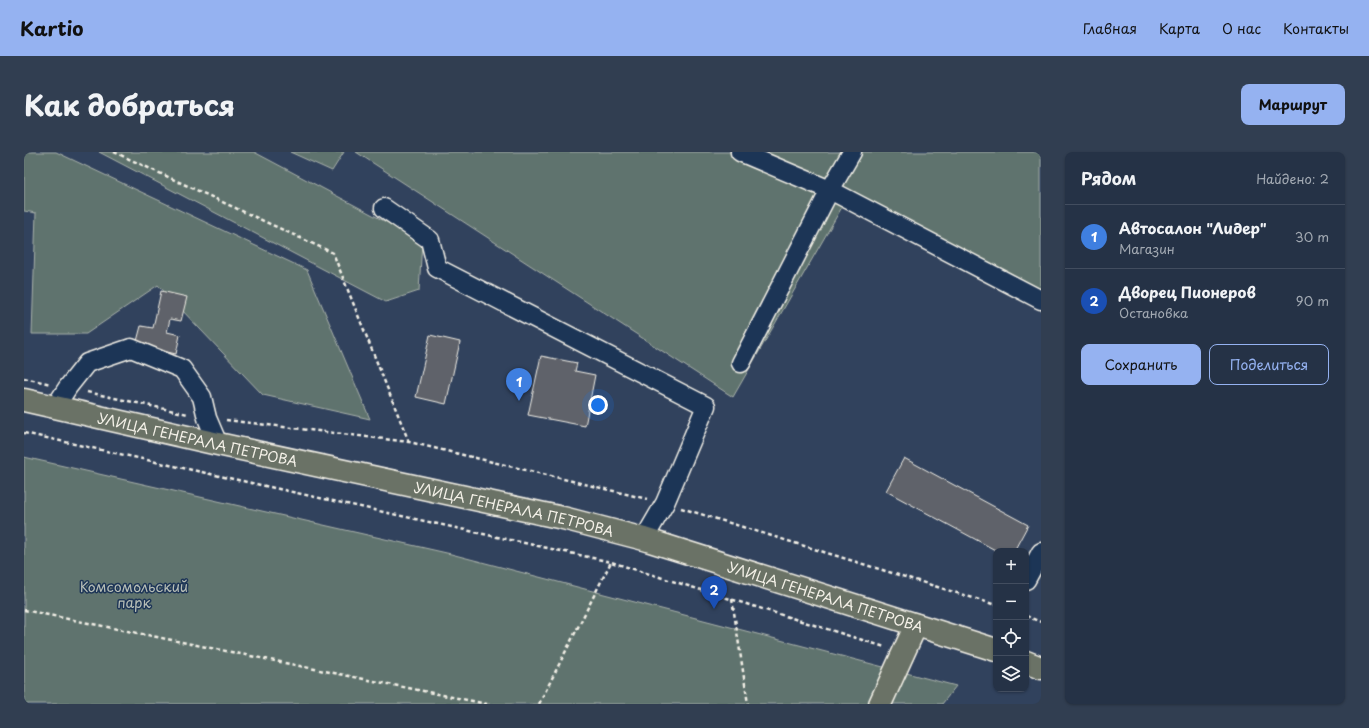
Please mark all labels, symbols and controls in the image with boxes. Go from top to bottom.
text: Kartio [20,14,83,42]
text: Главная [1083,18,1137,39]
text: Карта [1159,18,1200,39]
text: О нас [1222,18,1261,39]
text: Контакты [1283,18,1349,39]
text: Как добраться [24,83,235,126]
button: Маршрут [1241,84,1345,125]
text: Рядом [1081,165,1136,191]
text: Найдено: 2 [1256,169,1329,188]
text: Автосалон "Лидер" [1119,216,1267,239]
text: 1 [1091,227,1097,246]
text: 30 m [1295,227,1329,246]
text: Магазин [1119,239,1175,258]
text: Дворец Пионеров [1119,280,1256,303]
text: 2 [1089,291,1099,310]
text: 90 m [1296,291,1329,310]
text: Остановка [1119,303,1188,322]
button: Сохранить [1081,344,1201,385]
button: Поделиться [1209,344,1329,385]
pin: 1 [506,368,532,401]
your location [588,395,608,415]
street label: УЛИЦА ГЕНЕРАЛА ПЕТРОВА [96,407,300,471]
street label: УЛИЦА ГЕНЕРАЛА ПЕТРОВА [412,476,616,541]
map controls [993,548,1029,692]
button: + [993,548,1029,584]
street label: УЛИЦА ГЕНЕРАЛА ПЕТРОВА [725,556,926,637]
park label: Комсомольский парк [80,576,188,613]
pin: 2 [701,576,727,609]
button: − [993,584,1029,620]
button: locate [993,620,1029,656]
button: layers [993,656,1029,692]

